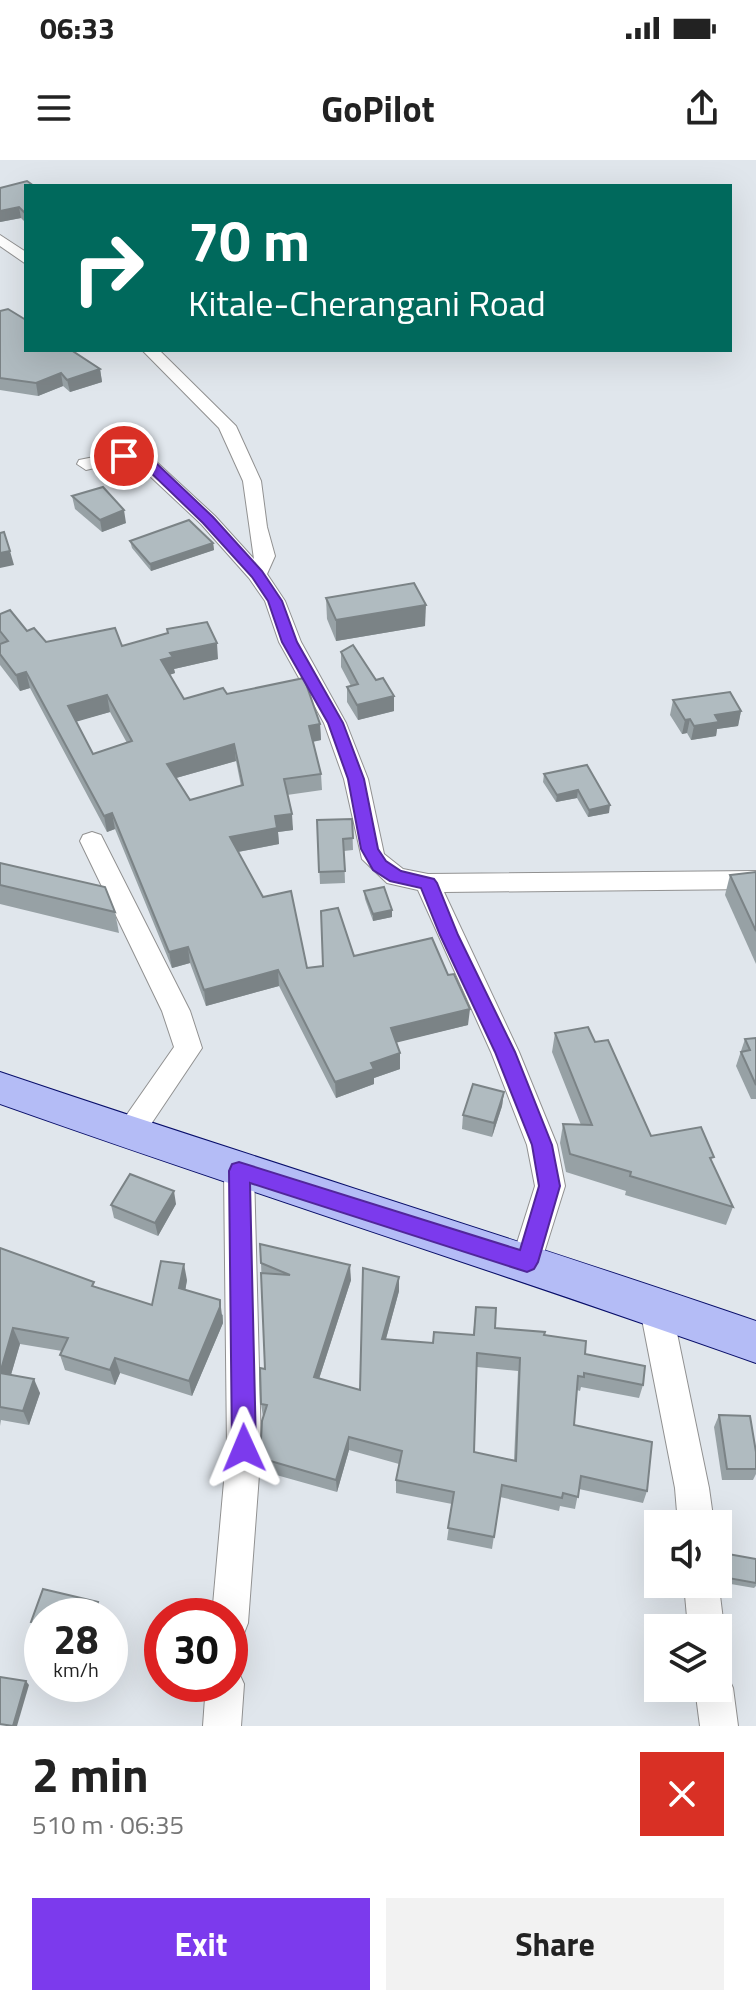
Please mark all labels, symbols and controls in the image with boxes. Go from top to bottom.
text: 06:33 [40,5,115,51]
text: GoPilot [321,81,435,136]
icon: menu [32,86,76,130]
icon: share [680,86,724,130]
text: 70 m [188,198,310,283]
icon: right [56,216,160,320]
text: Kitale-Cherangani Road [188,275,546,330]
pin [90,422,158,490]
icon: arrive [102,434,146,478]
position arrow [202,1406,286,1490]
map controls [644,1510,732,1702]
button: sound [644,1510,732,1598]
speed limit sign: 30 [144,1598,248,1702]
text: 28 [54,1609,98,1670]
button: layers [644,1614,732,1702]
text: km/h [53,1654,99,1685]
text: 2 min [32,1738,149,1811]
button: close [640,1752,724,1836]
text: 510 m · 06:35 [32,1805,184,1844]
button: Exit [32,1898,370,1990]
button: Share [386,1898,724,1990]

